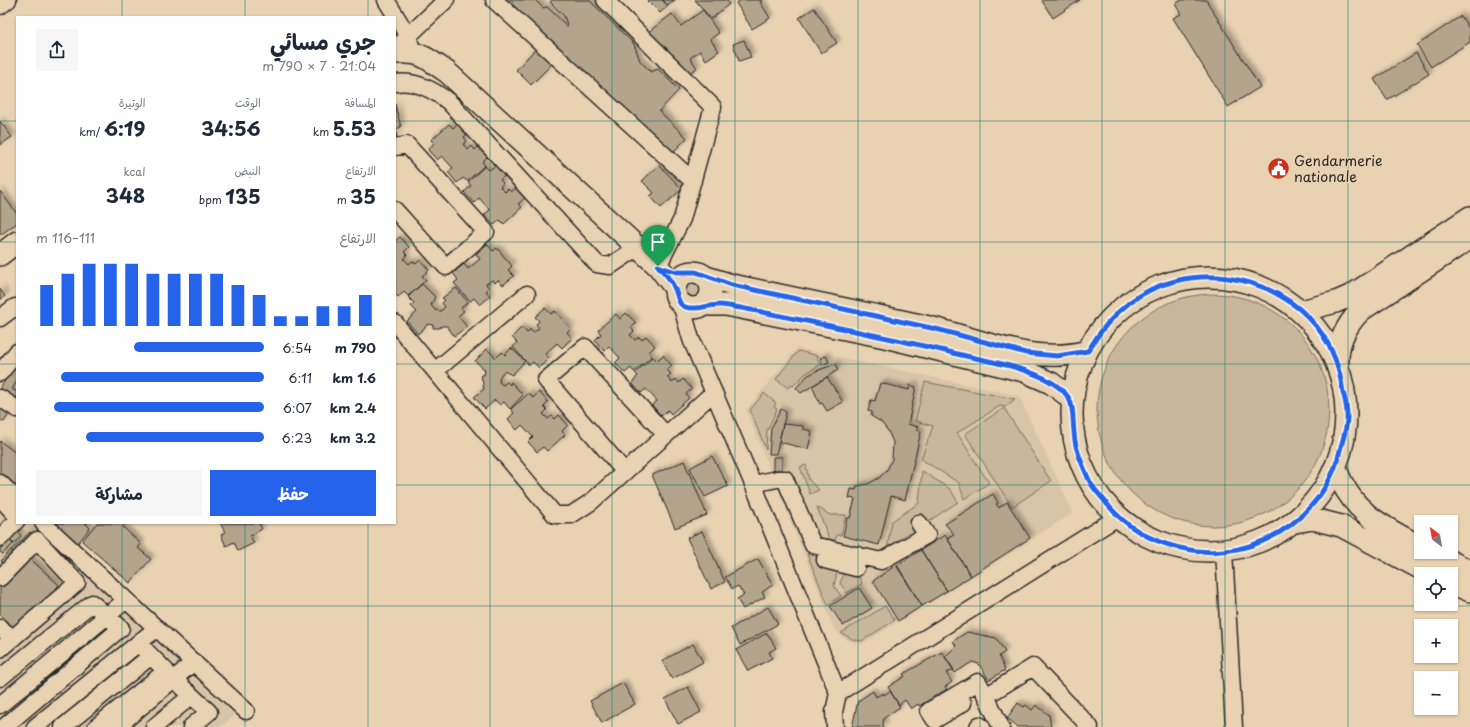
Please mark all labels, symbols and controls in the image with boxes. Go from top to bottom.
text: جري مسائي [270,24,376,57]
button: share [36,29,78,71]
text: 21:04 · 7 × 790 m [262,56,376,75]
text: الوتيرة [119,94,145,111]
text: الوقت [235,94,261,111]
text: المسافة [345,94,376,111]
text: 6:19 [104,113,145,143]
text: 34:56 [201,113,261,143]
text: 5.53 [333,113,376,143]
text: /km [79,123,104,140]
text: km [313,123,333,140]
place label: Gendarmerie nationale [1294,150,1382,187]
public building icon: Gendarmerie nationale [1266,156,1292,182]
text: النبض [234,162,261,179]
text: الارتفاع [345,162,376,179]
text: kcal [123,163,145,180]
text: 348 [106,180,145,210]
text: 135 [225,181,261,211]
text: 35 [350,181,376,211]
text: bpm [199,191,225,208]
text: m [337,191,350,208]
pin [641,225,675,266]
text: 111–116 m [36,228,95,247]
text: الارتفاع [340,228,376,247]
icon: arrive [647,231,669,253]
text: 6:54 [282,338,312,357]
text: 790 m [335,338,376,357]
text: 6:11 [288,368,312,387]
text: 1.6 km [332,368,376,387]
text: 6:07 [283,398,312,417]
text: 2.4 km [330,398,376,417]
text: 6:23 [282,428,312,447]
text: 3.2 km [330,428,376,447]
button: مشاركة [36,470,202,516]
button: حفظ [210,470,376,516]
north arrow [1414,515,1458,559]
map controls [1414,515,1458,715]
button: locate [1414,567,1458,611]
button: + [1414,619,1458,663]
button: − [1414,671,1458,715]

